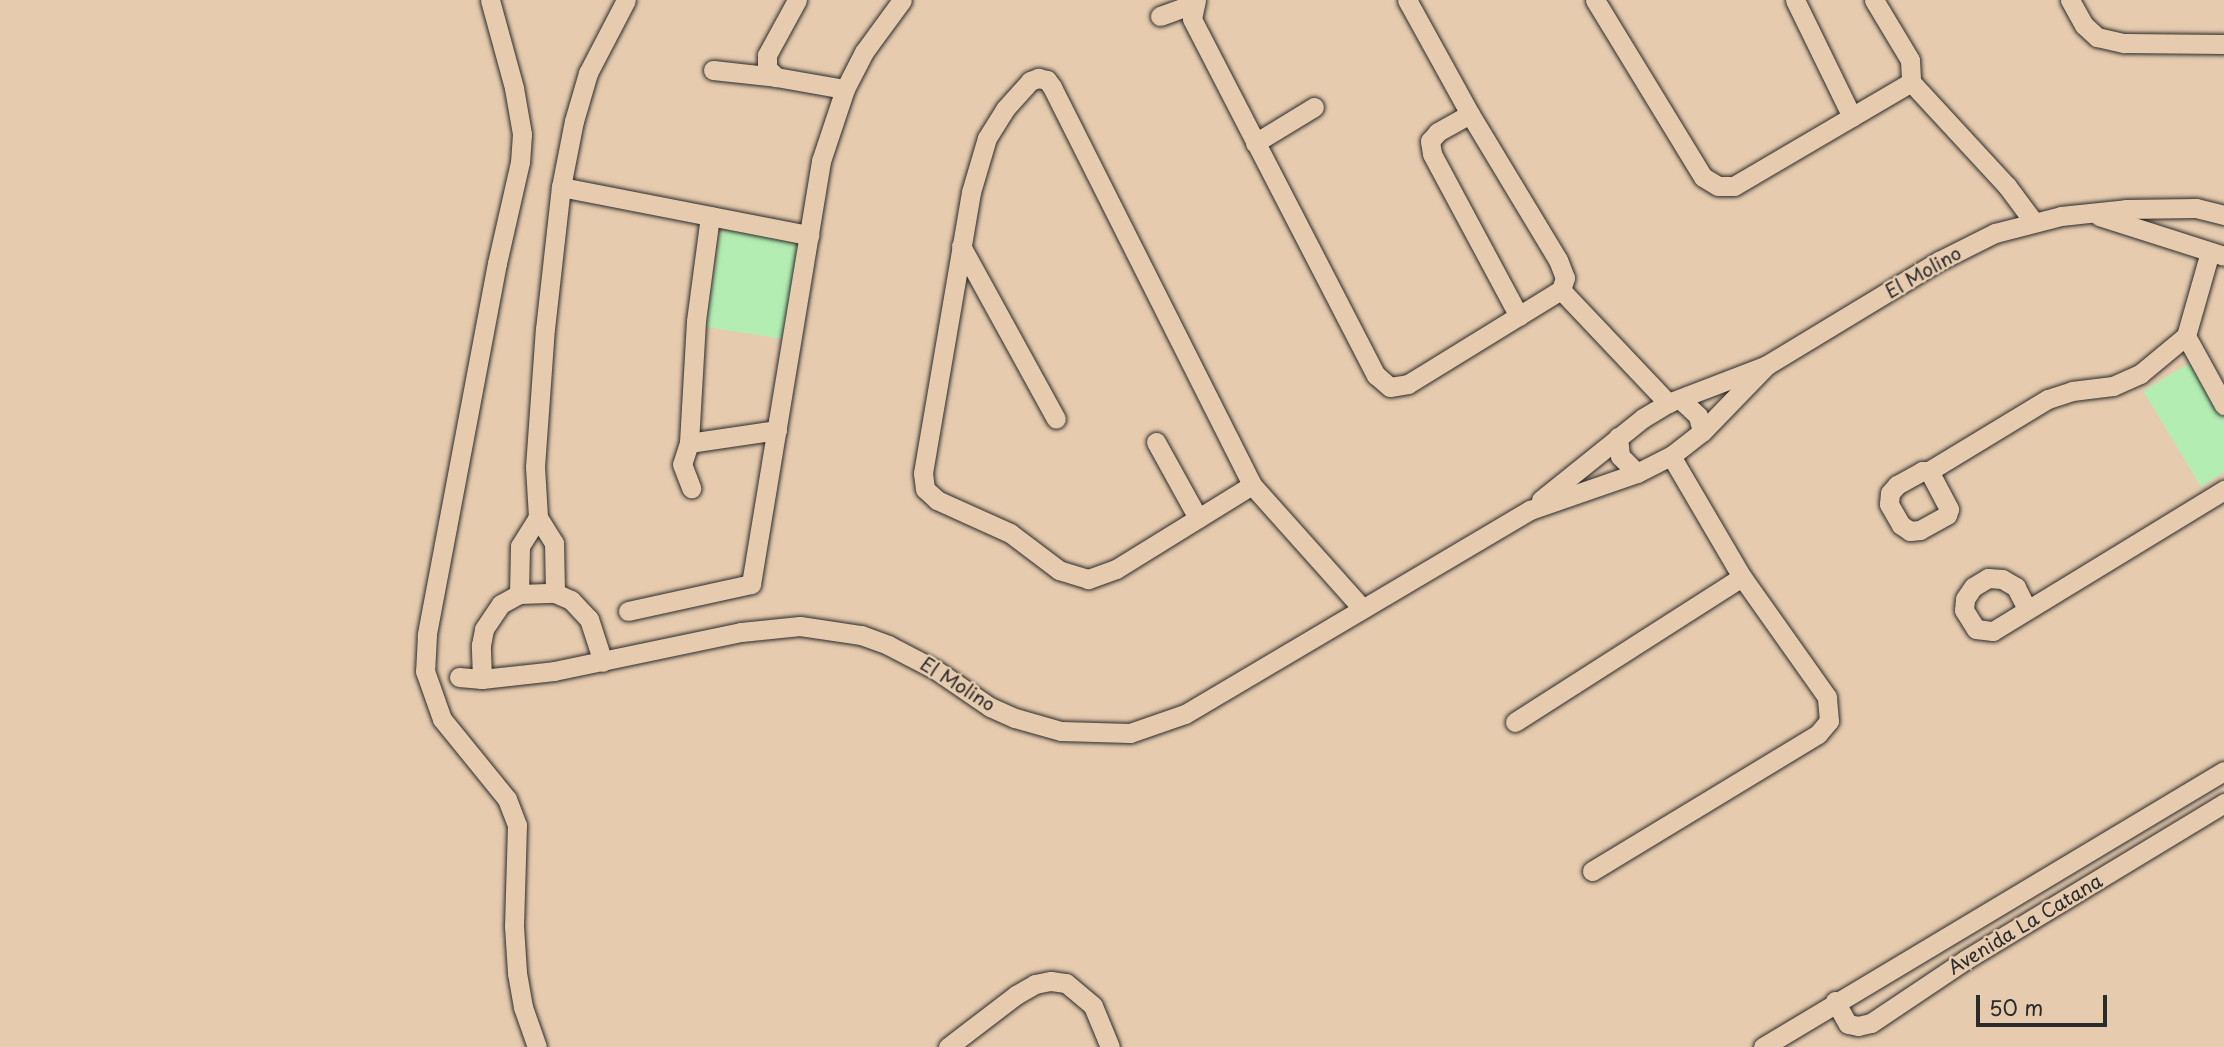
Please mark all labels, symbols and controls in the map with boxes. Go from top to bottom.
street label: El Molino [1881,241,1965,303]
street label: El Molino [916,652,1000,716]
street label: Avenida La Catana [1944,869,2106,979]
scale bar [1979,981,2110,1025]
text: 50 m [1989,991,2043,1023]

